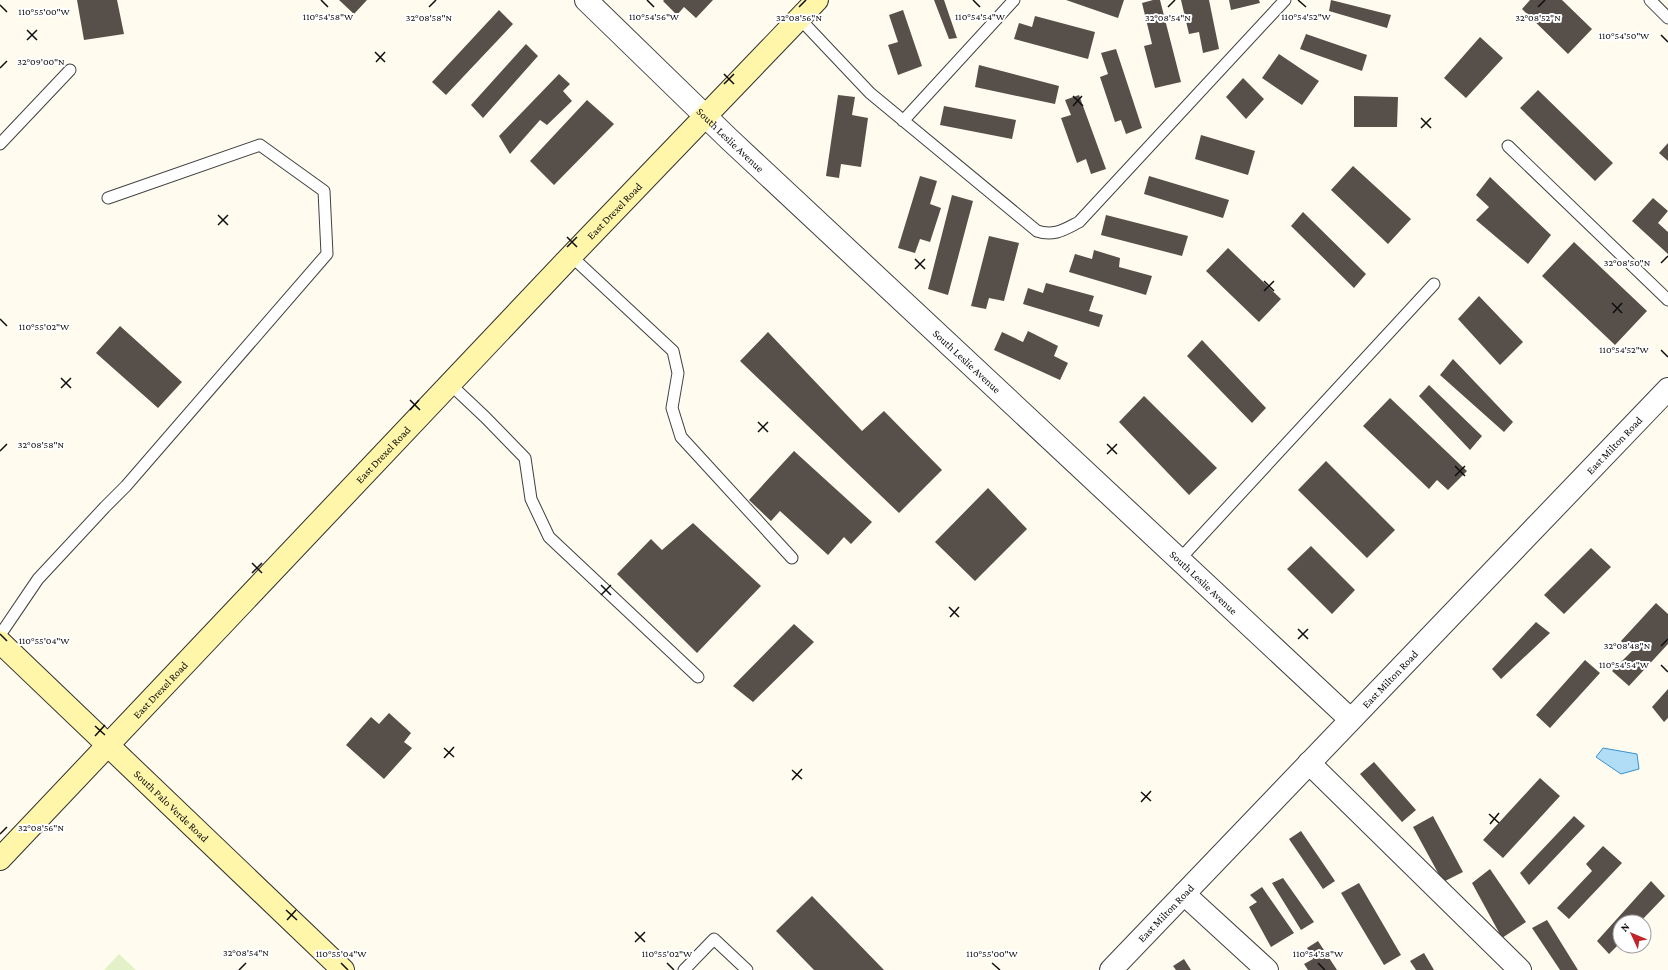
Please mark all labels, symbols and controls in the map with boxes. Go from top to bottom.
text: 110°55'00"W [18,6,70,17]
text: 110°54'58"W [303,11,354,22]
text: 110°54'56"W [629,11,680,22]
text: 110°54'54"W [955,11,1006,22]
text: 110°54'52"W [1281,11,1332,22]
text: 32°08'58"N [406,12,453,23]
text: 32°08'56"N [776,12,822,23]
text: 32°08'54"N [1145,12,1191,23]
text: 32°08'52"N [1515,12,1561,23]
text: 110°54'50"W [1599,30,1650,41]
text: 32°09'00"N [17,56,65,67]
street label: South Leslie Avenue [694,105,766,175]
street label: East Drexel Road [584,180,644,242]
text: 32°08'50"N [1604,257,1651,268]
text: 110°55'02"W [19,321,70,332]
street label: South Leslie Avenue [931,327,1003,396]
text: 110°54'52"W [1599,344,1650,355]
street label: East Milton Road [1584,414,1645,477]
street label: East Drexel Road [353,423,413,486]
text: 32°08'58"N [18,439,65,450]
street label: South Leslie Avenue [1168,548,1240,617]
text: 110°55'04"W [19,635,70,646]
text: 32°08'48"N [1604,640,1651,651]
street label: East Milton Road [1359,648,1420,710]
street label: East Drexel Road [130,659,190,721]
text: 110°54'54"W [1599,659,1650,670]
street label: South Palo Verde Road [132,767,211,844]
text: 32°08'56"N [18,822,64,833]
street label: East Milton Road [1135,881,1196,944]
north arrow [1612,914,1652,954]
text: N [1618,920,1632,934]
text: 32°08'54"N [223,947,269,958]
text: 110°55'04"W [316,948,367,959]
text: 110°55'02"W [642,948,693,959]
text: 110°55'00"W [966,948,1018,959]
text: 110°54'58"W [1293,948,1344,959]

